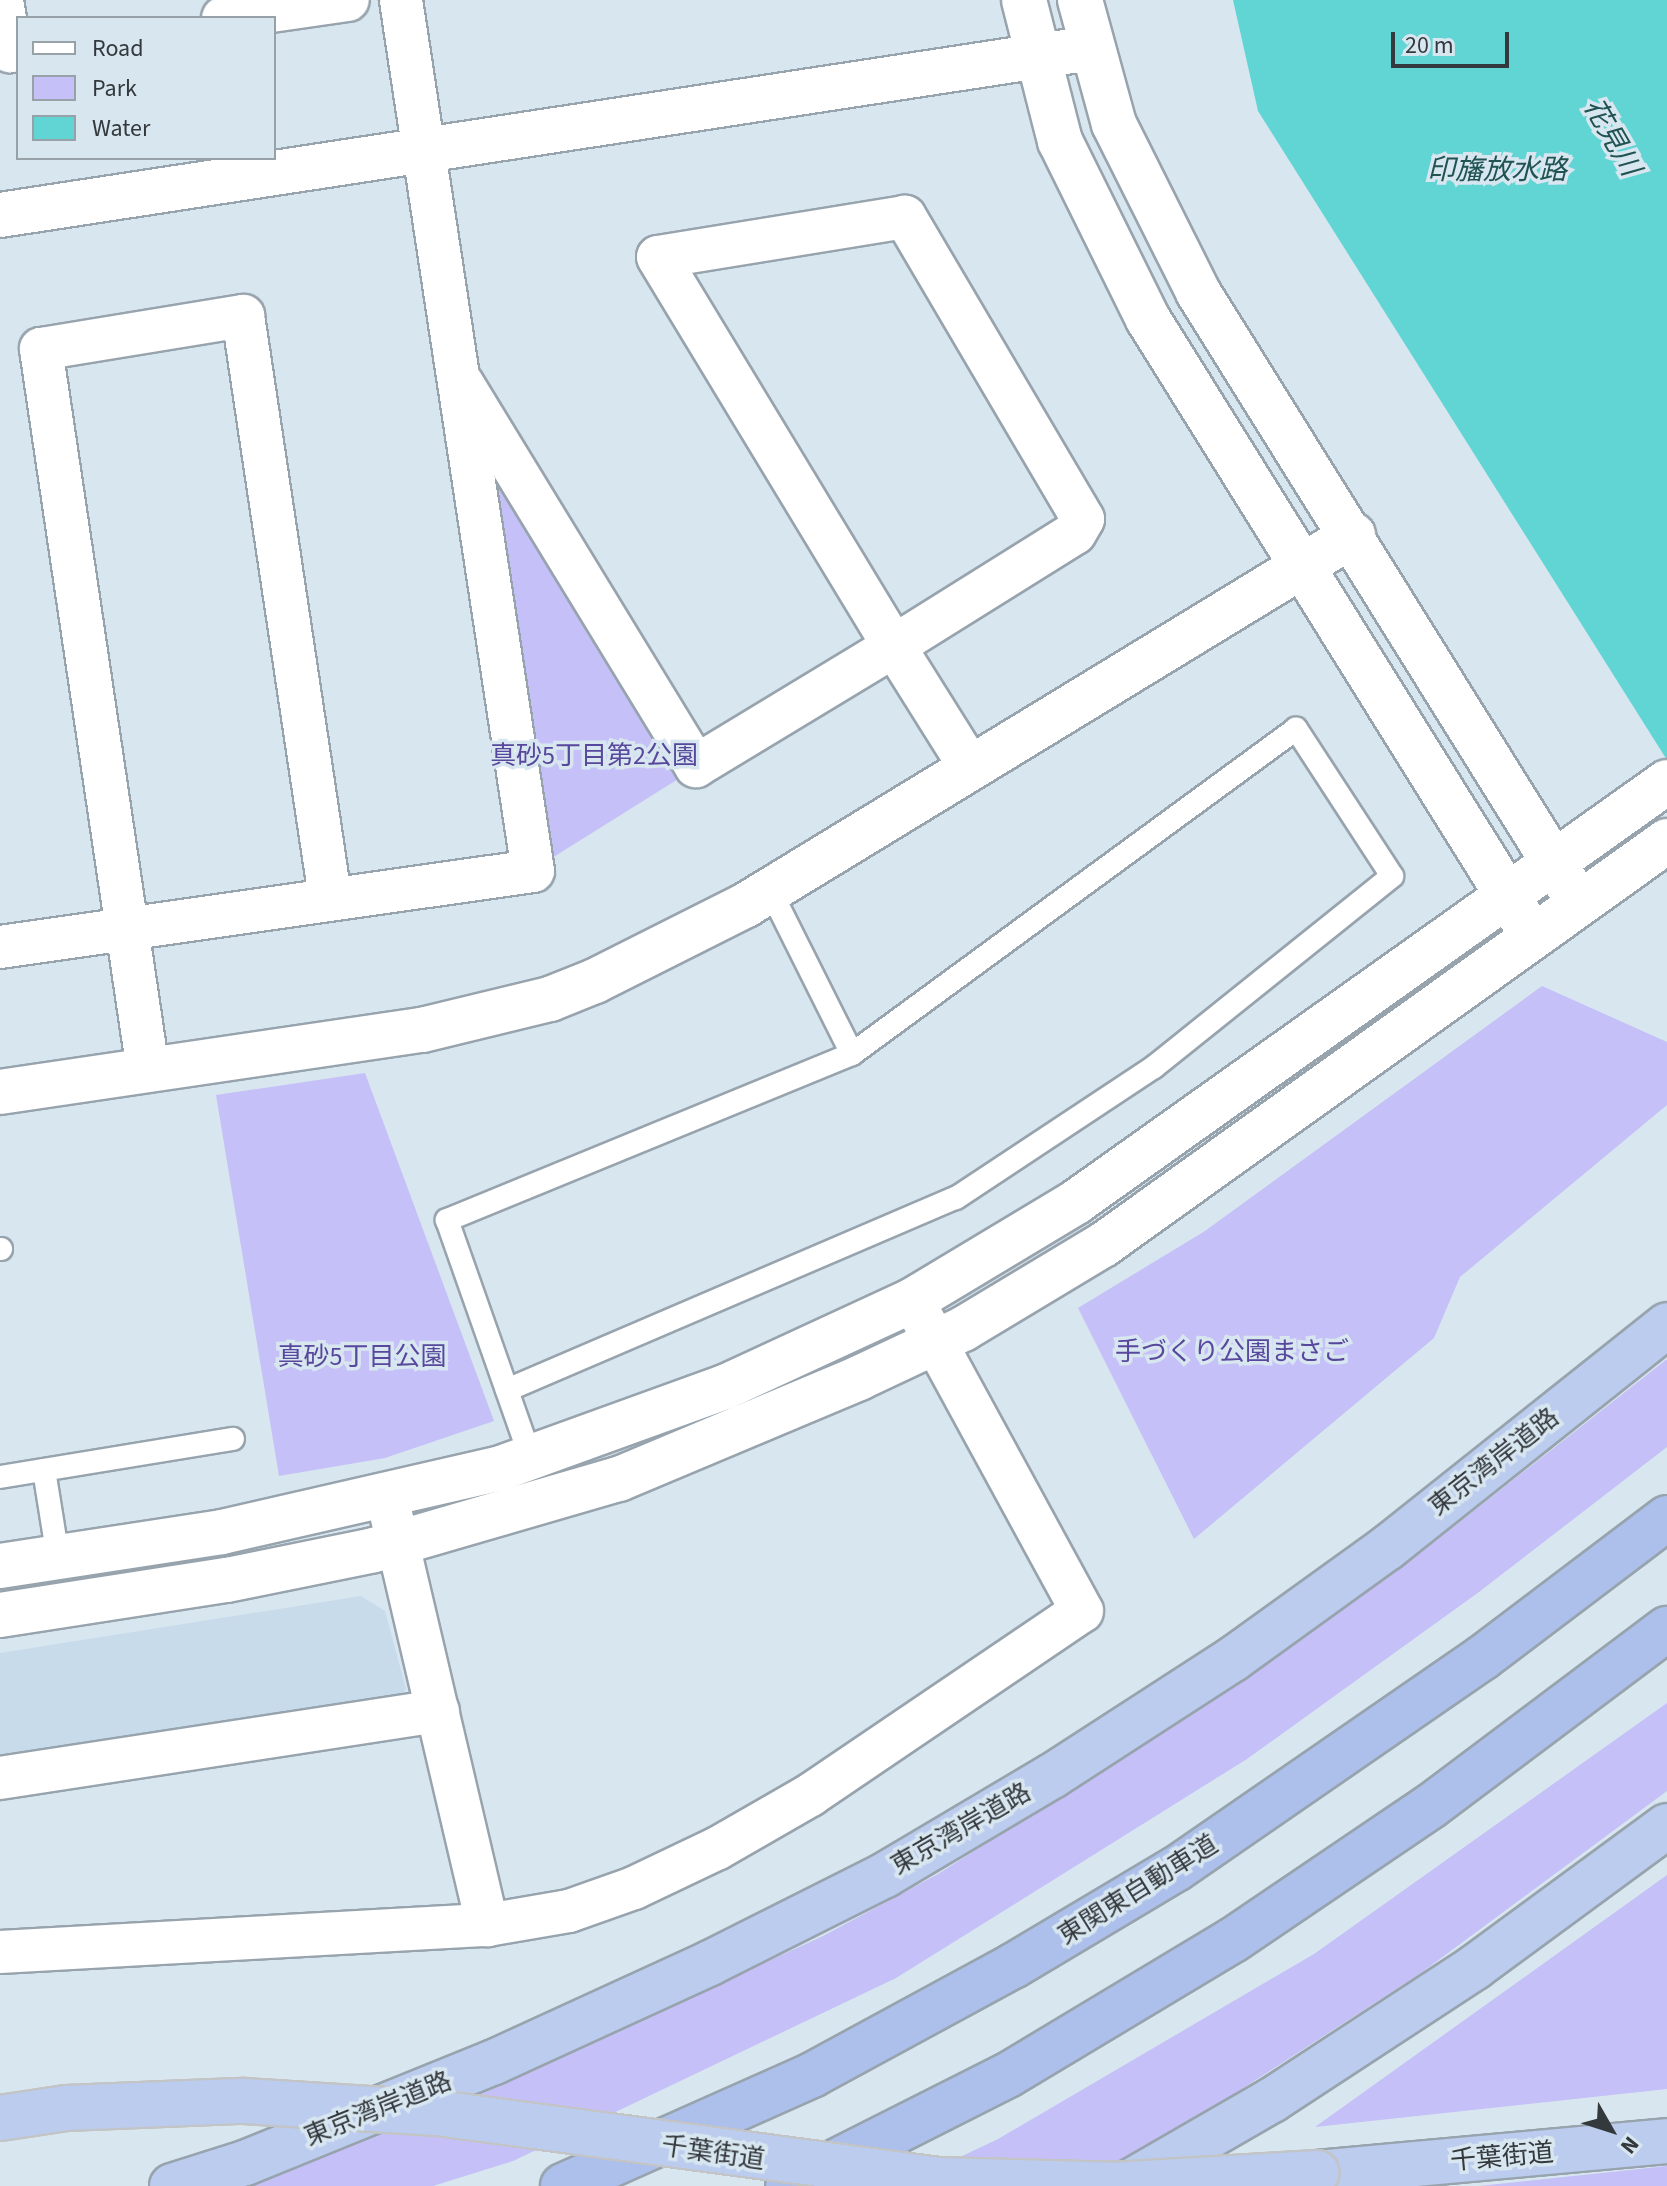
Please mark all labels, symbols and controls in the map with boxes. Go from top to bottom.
legend [16,16,276,160]
scale bar [1395,16,1513,66]
text: 20 m [1405,28,1454,63]
text: Road [92,31,144,66]
text: Park [92,71,137,106]
water label: 花見川 [1576,92,1648,182]
text: Water [92,111,150,146]
water label: 印旛放水路 [1427,153,1567,187]
park label: 真砂5丁目第2公園 [490,740,698,772]
park label: 手づくり公園まさご [1115,1336,1349,1368]
park label: 真砂5丁目公園 [278,1341,446,1373]
street label: 東京湾岸道路 [1423,1402,1565,1522]
street label: 東京湾岸道路 [886,1776,1036,1882]
street label: 東関東自動車道 [1053,1829,1223,1951]
street label: 東京湾岸道路 [300,2065,456,2153]
north arrow [1571,2090,1651,2170]
text: N [1613,2129,1647,2161]
street label: 千葉街道 [659,2130,767,2176]
street label: 千葉街道 [1449,2137,1555,2177]

